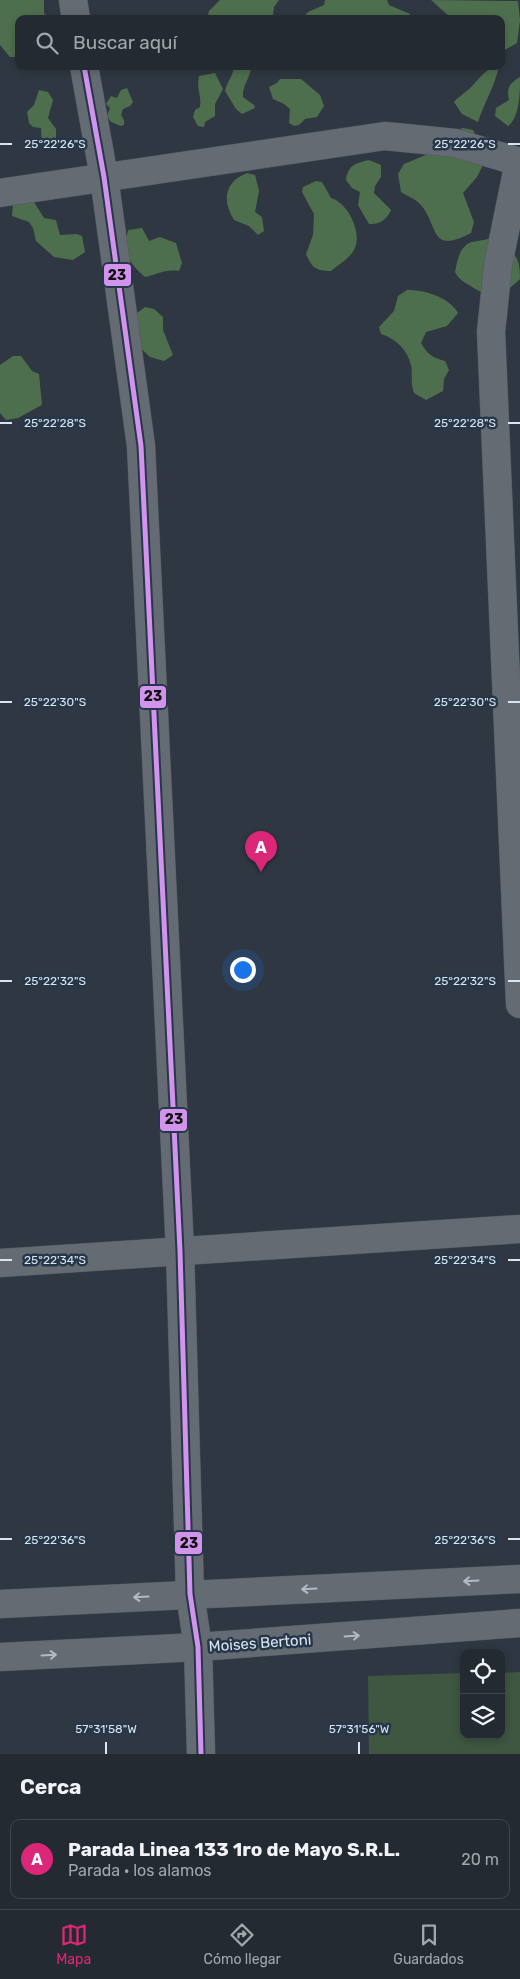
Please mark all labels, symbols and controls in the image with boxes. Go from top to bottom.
search box [15,15,505,70]
icon: search [33,29,61,57]
text: Buscar aquí [73,31,177,54]
text: 25°22'26"S [24,137,86,151]
text: 25°22'26"S [434,137,496,151]
line badge: 23 [103,263,132,287]
text: 23 [108,267,126,284]
text: 25°22'28"S [24,416,86,430]
text: 25°22'28"S [434,416,496,430]
line badge: 23 [139,685,167,709]
text: 23 [144,688,162,705]
text: 25°22'30"S [24,695,86,709]
text: 25°22'30"S [434,695,496,709]
pin: A [245,831,277,872]
your location [230,957,256,983]
text: 25°22'32"S [24,974,86,988]
text: 25°22'32"S [434,974,496,988]
line badge: 23 [159,1108,188,1132]
text: 23 [165,1111,183,1128]
text: 25°22'34"S [24,1253,86,1267]
text: 25°22'34"S [434,1253,496,1267]
line badge: 23 [174,1531,203,1555]
text: 25°22'36"S [24,1533,86,1547]
text: 25°22'36"S [434,1533,496,1547]
text: 23 [180,1535,198,1552]
one-way arrow [464,1577,480,1586]
one-way arrow [301,1584,317,1593]
one-way arrow [134,1592,150,1601]
street label: Moises Bertoni [208,1630,312,1656]
one-way arrow [343,1631,359,1640]
map controls [460,1649,505,1739]
button: locate [460,1649,505,1694]
one-way arrow [40,1650,56,1659]
button: layers [460,1694,505,1739]
text: 57°31'58"W [75,1722,137,1736]
text: 57°31'56"W [329,1722,390,1736]
text: Cerca [20,1774,81,1799]
text: Parada Linea 133 1ro de Mayo S.R.L. [68,1838,400,1861]
text: A [31,1850,43,1869]
text: 20 m [461,1850,499,1869]
text: Parada · los alamos [68,1861,211,1880]
tab: Mapa [56,1921,91,1968]
tab: Cómo llegar [204,1921,281,1968]
tab: Guardados [393,1921,464,1968]

